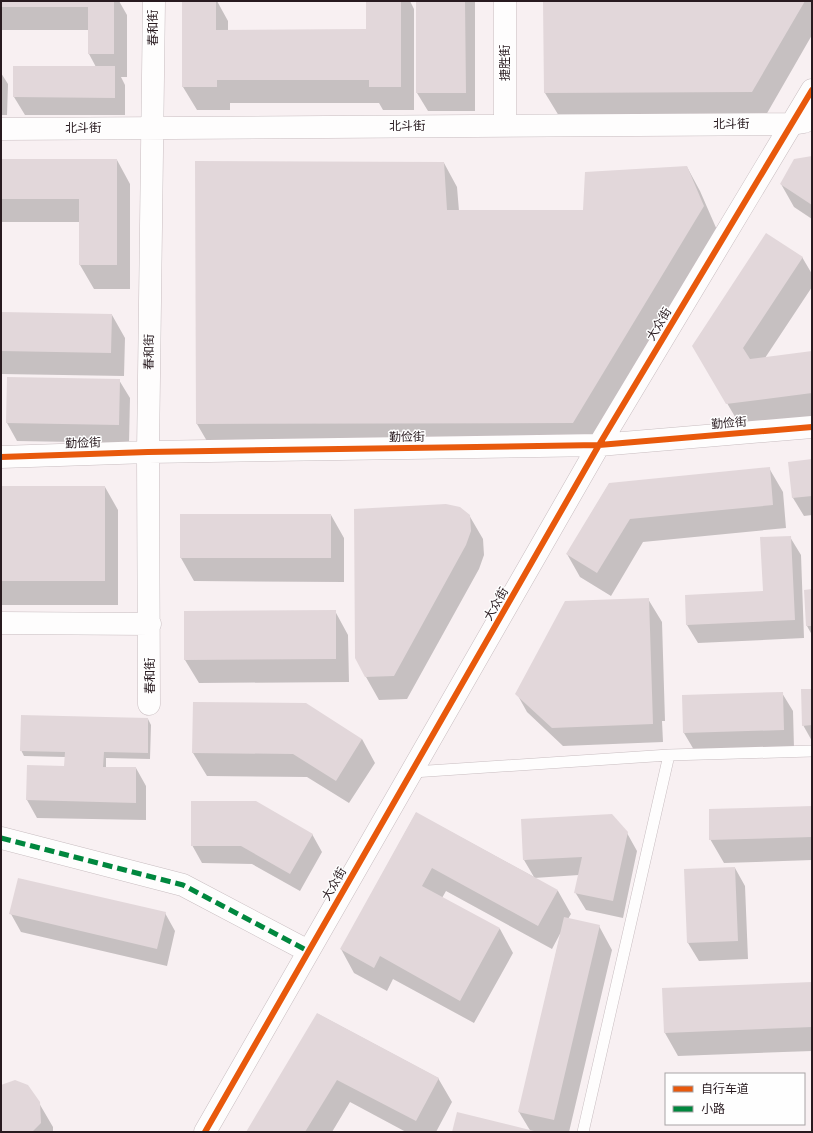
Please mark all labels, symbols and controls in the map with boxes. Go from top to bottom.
street label: 春和街 [145,10,161,46]
street label: 捷胜街 [497,45,513,81]
street label: 北斗街 [713,116,749,132]
street label: 北斗街 [389,118,425,134]
street label: 北斗街 [65,120,101,136]
street label: 大众街 [643,304,675,344]
street label: 春和街 [141,334,157,370]
street label: 勤俭街 [710,413,748,433]
street label: 勤俭街 [389,429,425,445]
street label: 勤俭街 [65,434,101,452]
street label: 大众街 [480,584,512,624]
street label: 春和街 [142,658,158,694]
street label: 大众街 [318,864,350,904]
legend [665,1073,805,1125]
text: 自行车道 [701,1081,749,1097]
text: 小路 [701,1101,725,1117]

